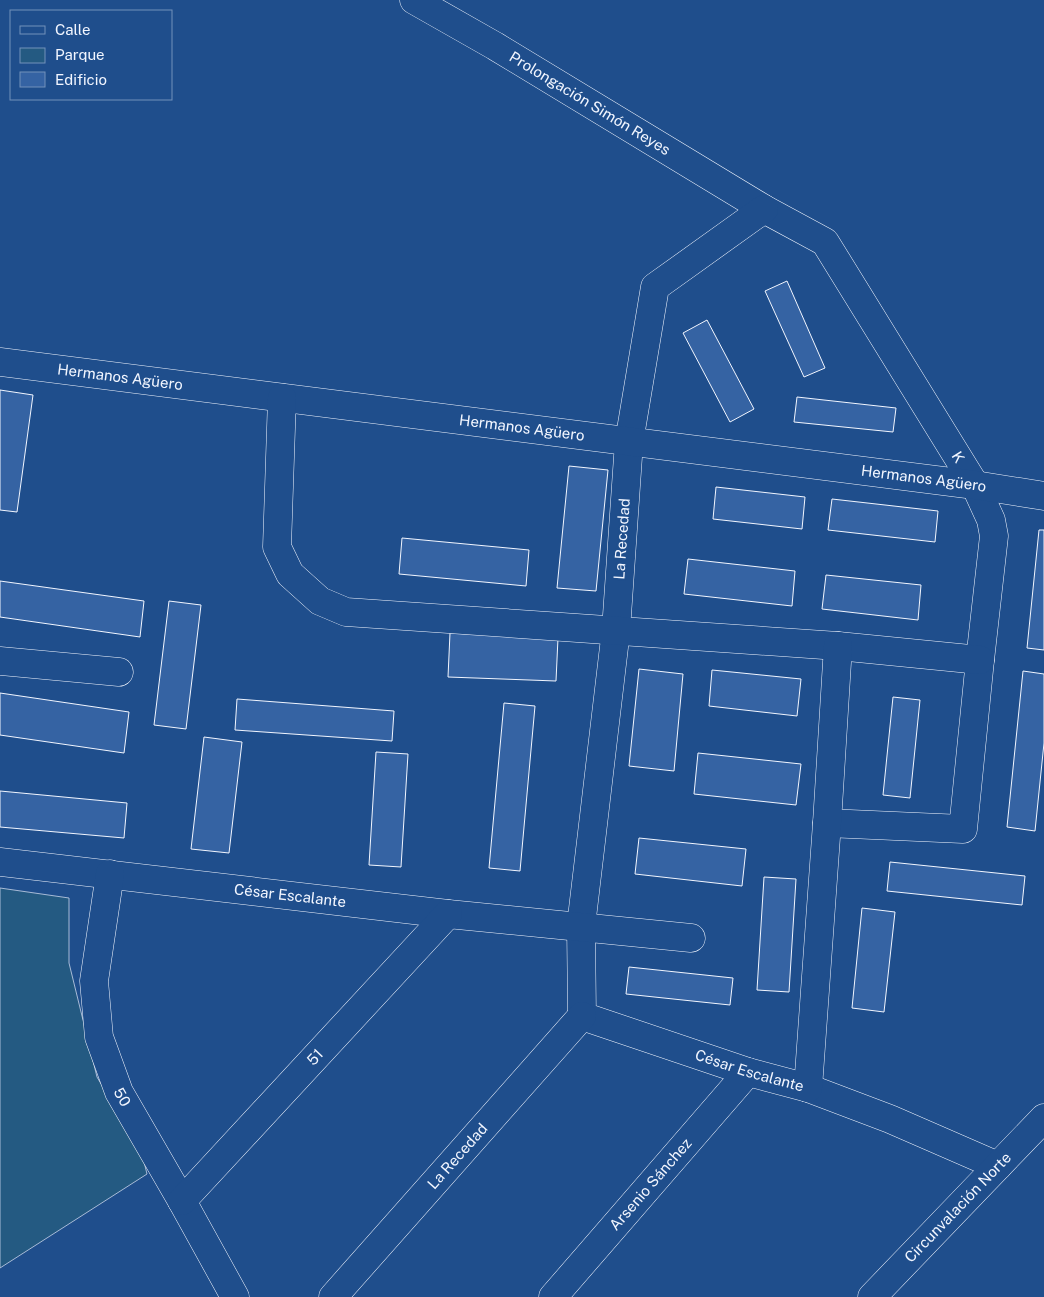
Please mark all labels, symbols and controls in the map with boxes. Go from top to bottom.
legend [10,10,172,100]
text: Calle [55,21,91,38]
text: Parque [55,46,105,63]
street label: Prolongación Simón Reyes [507,48,674,158]
text: Edificio [55,71,107,88]
street label: Hermanos Agüero [56,360,184,393]
street label: Hermanos Agüero [458,411,586,444]
street label: K [948,448,968,466]
street label: Hermanos Agüero [860,462,988,495]
street label: La Recedad [610,498,633,580]
street label: César Escalante [233,880,347,910]
street label: 51 [303,1045,326,1068]
street label: César Escalante [693,1046,806,1095]
street label: 50 [110,1085,135,1109]
street label: La Recedad [424,1120,491,1192]
street label: Arsenio Sánchez [606,1135,695,1234]
street label: Circunvalación Norte [901,1149,1014,1266]

